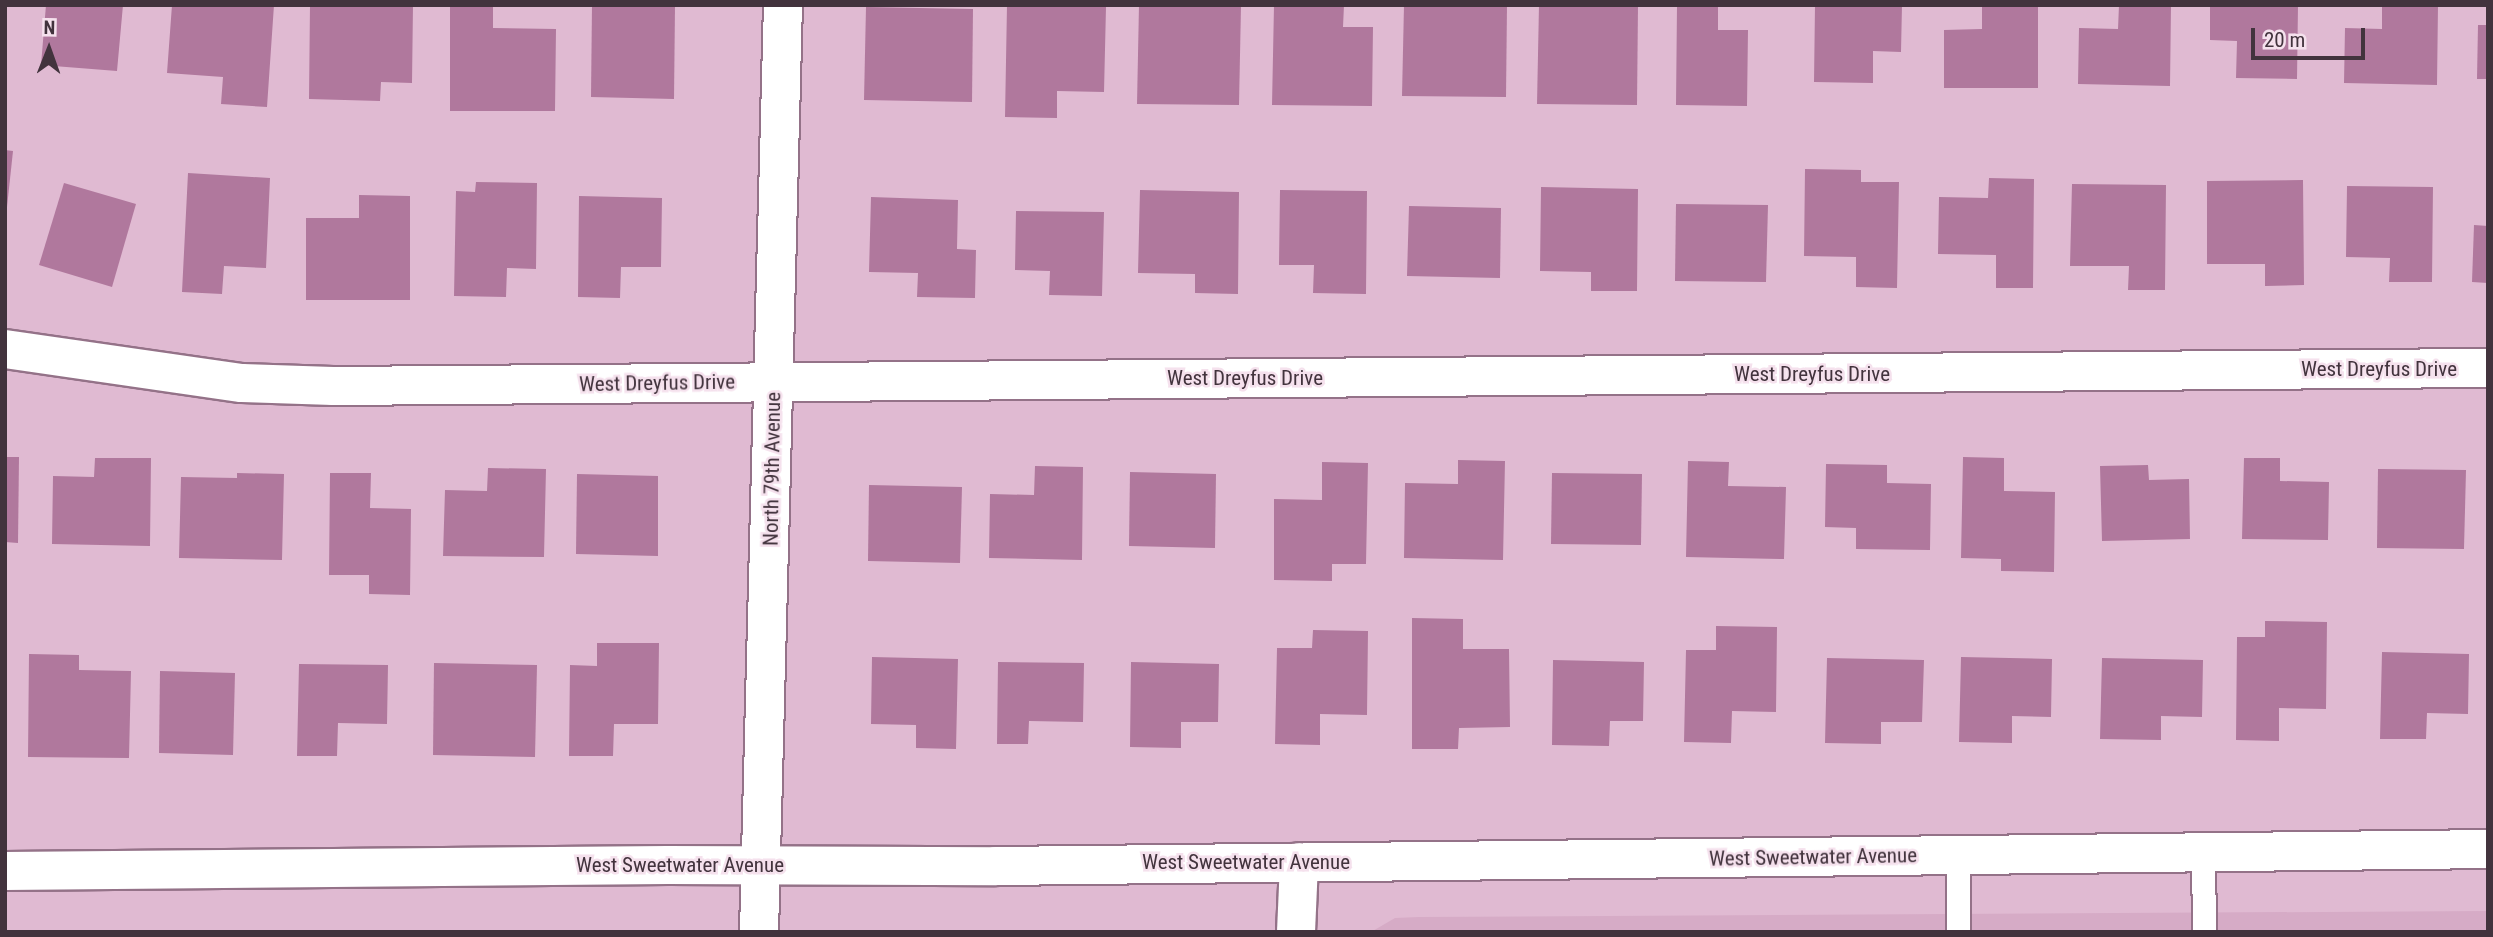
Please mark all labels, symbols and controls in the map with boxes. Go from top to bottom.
north arrow [14,14,84,84]
scale bar [2255,14,2369,58]
text: N [43,16,55,39]
text: 20 m [2264,28,2305,52]
street label: West Dreyfus Drive [2301,356,2457,382]
street label: West Dreyfus Drive [1734,361,1890,387]
street label: West Dreyfus Drive [1167,365,1323,391]
street label: West Dreyfus Drive [579,369,735,397]
street label: North 79th Avenue [758,392,786,546]
street label: West Sweetwater Avenue [1709,843,1917,871]
street label: West Sweetwater Avenue [1142,849,1350,875]
street label: West Sweetwater Avenue [576,852,784,878]

